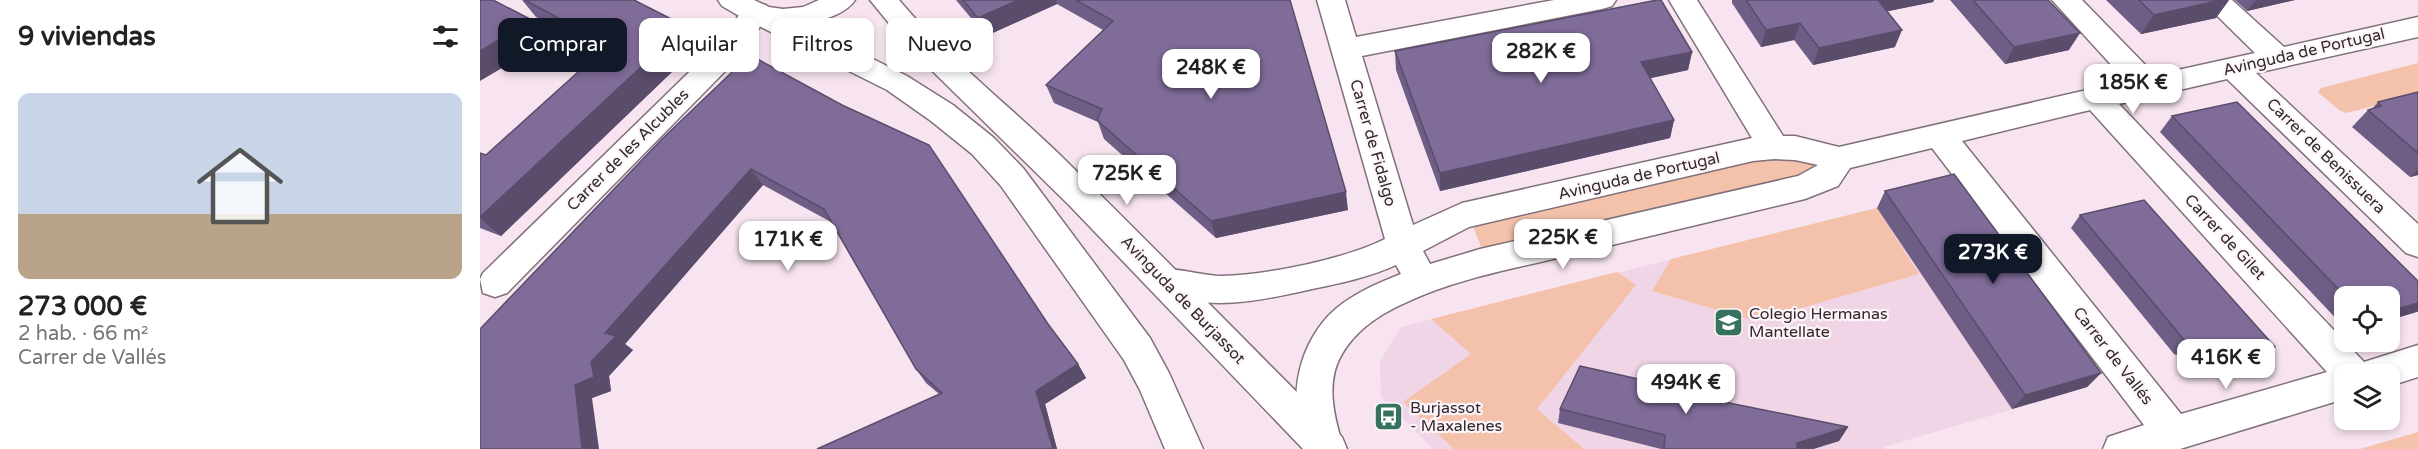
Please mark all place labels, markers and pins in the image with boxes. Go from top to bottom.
pin: 282K € [1492,33,1590,84]
pin: 248K € [1162,49,1260,100]
pin: 185K € [2084,64,2182,115]
pin: 725K € [1078,155,1176,206]
pin: 225K € [1514,219,1612,270]
pin: 171K € [739,221,837,272]
pin: 273K € [1944,234,2042,285]
place label: Colegio Hermanas Mantellate [1749,304,1888,342]
school or university icon: Colegio Hermanas Mantellate [1712,307,1744,339]
pin: 416K € [2177,339,2275,390]
pin: 494K € [1637,364,1735,415]
place label: Burjassot - Maxalenes [1410,398,1502,436]
bus stop icon: Burjassot - Maxalenes [1373,401,1405,433]

